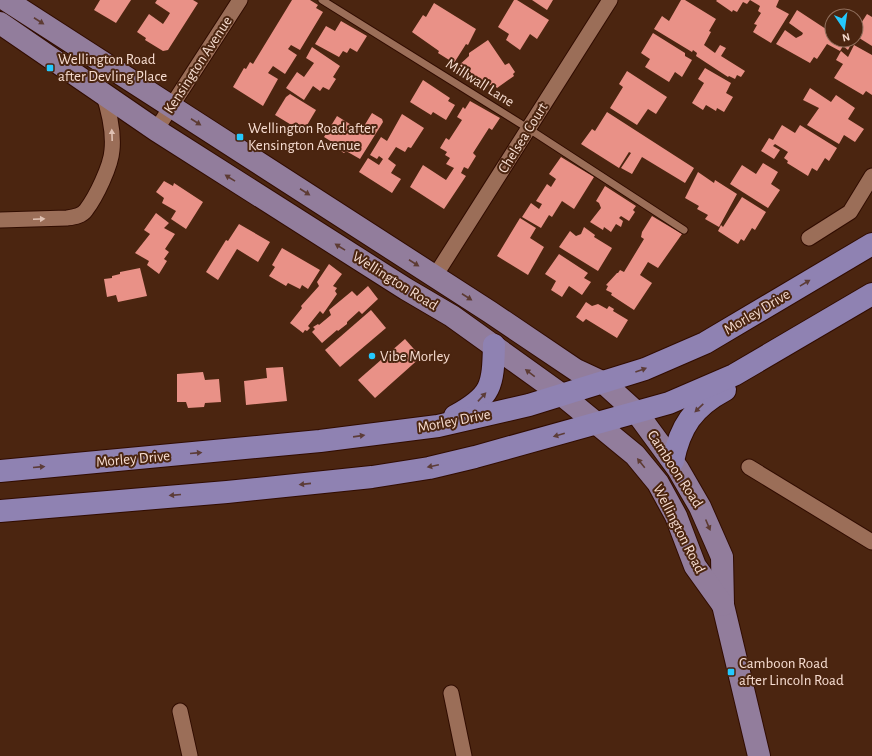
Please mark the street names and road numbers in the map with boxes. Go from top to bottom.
street label: Kensington Avenue [161,14,235,116]
street label: Millwall Lane [443,56,517,110]
street label: Chelsea Court [495,100,551,176]
street label: Wellington Road [350,249,441,313]
street label: Morley Drive [721,286,793,338]
street label: Morley Drive [416,407,492,435]
street label: Camboon Road [644,428,706,511]
street label: Morley Drive [95,448,171,470]
street label: Wellington Road [650,482,708,576]

